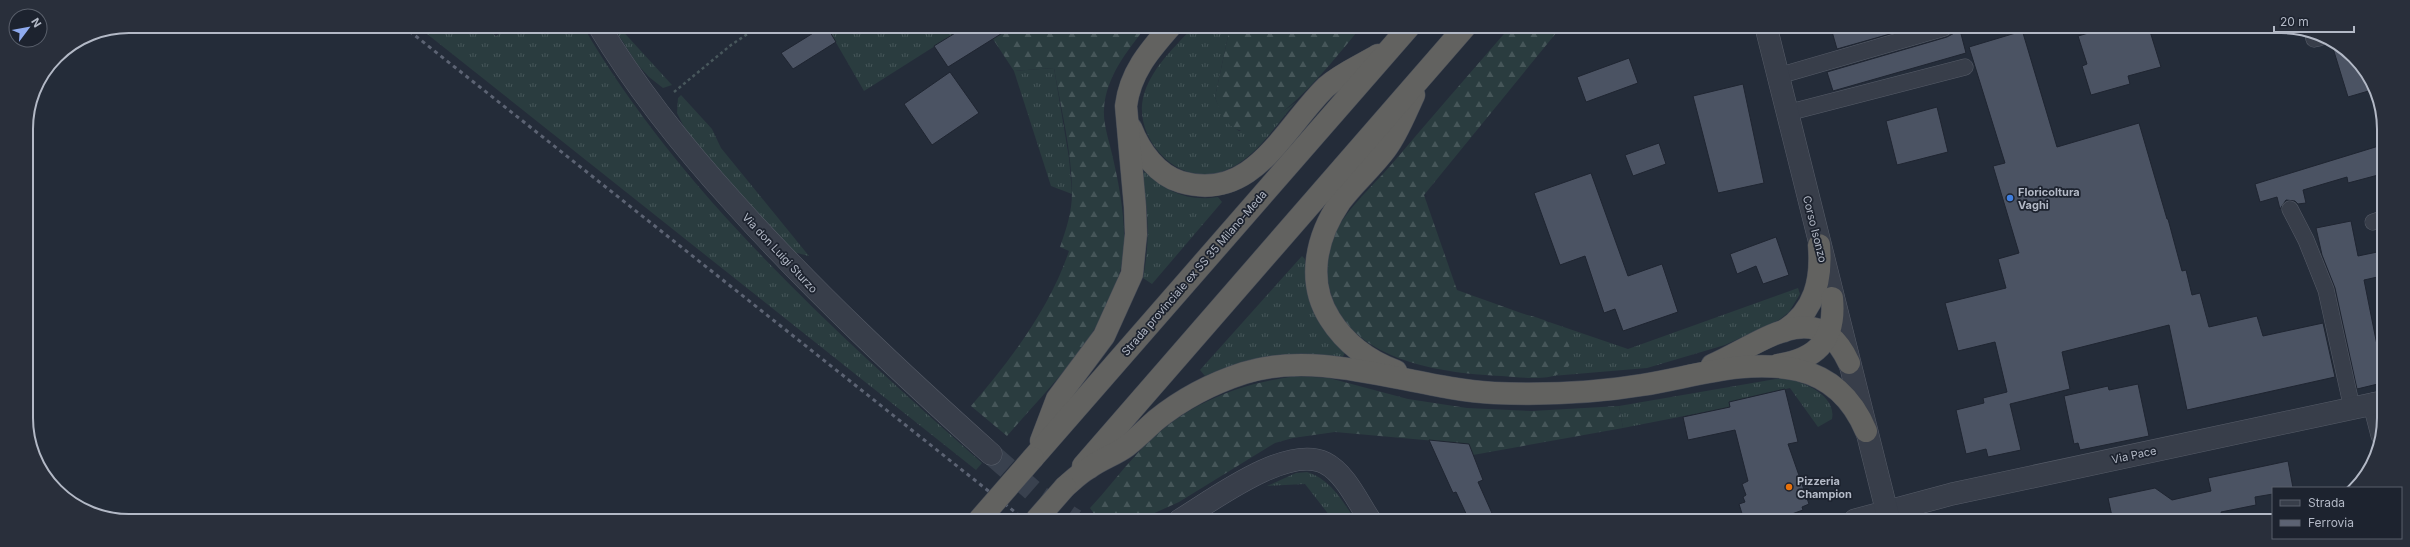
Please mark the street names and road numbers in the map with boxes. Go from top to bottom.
street label: Strada provinciale ex SS 35 Milano-Meda [1118,187,1270,359]
street label: Corso Isonzo [1800,194,1830,264]
street label: Via don Luigi Sturzo [739,210,821,296]
street label: Via Pace [2110,443,2158,467]

